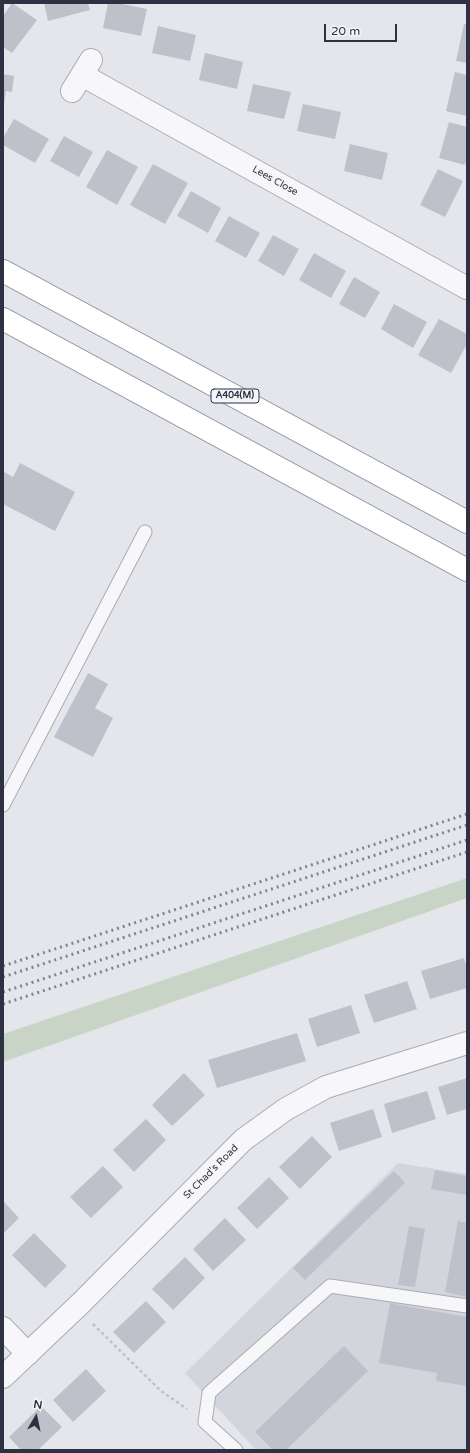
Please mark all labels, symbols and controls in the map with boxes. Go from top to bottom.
scale bar [326,16,399,42]
text: 20 m [331,24,360,38]
street label: Lees Close [250,164,300,198]
road number: A404(M) [211,389,259,403]
street label: St Chad's Road [181,1142,241,1202]
north arrow [16,1397,56,1437]
text: N [33,1398,43,1412]

